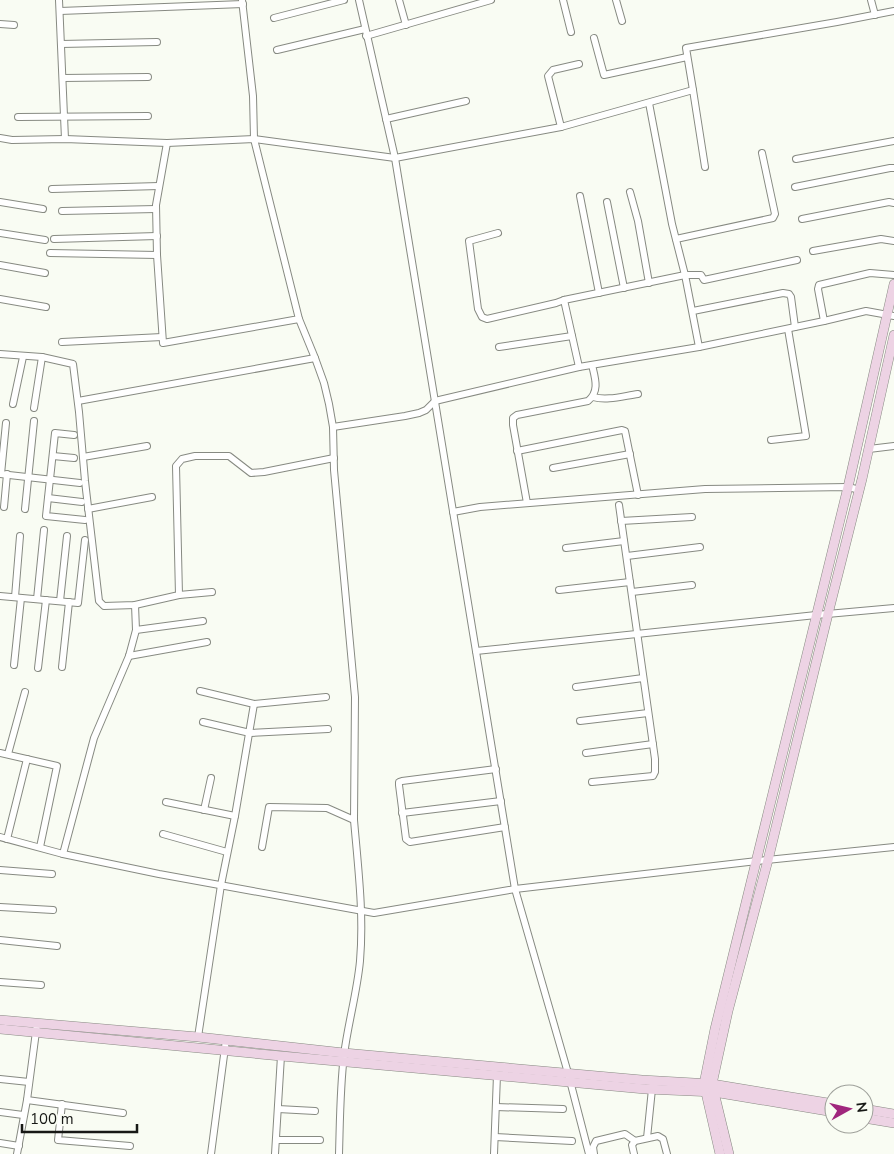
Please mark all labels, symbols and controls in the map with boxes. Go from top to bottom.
north arrow [824,1084,874,1134]
text: N [851,1101,872,1114]
scale bar [22,1102,138,1134]
text: 100 m [30,1109,74,1129]

